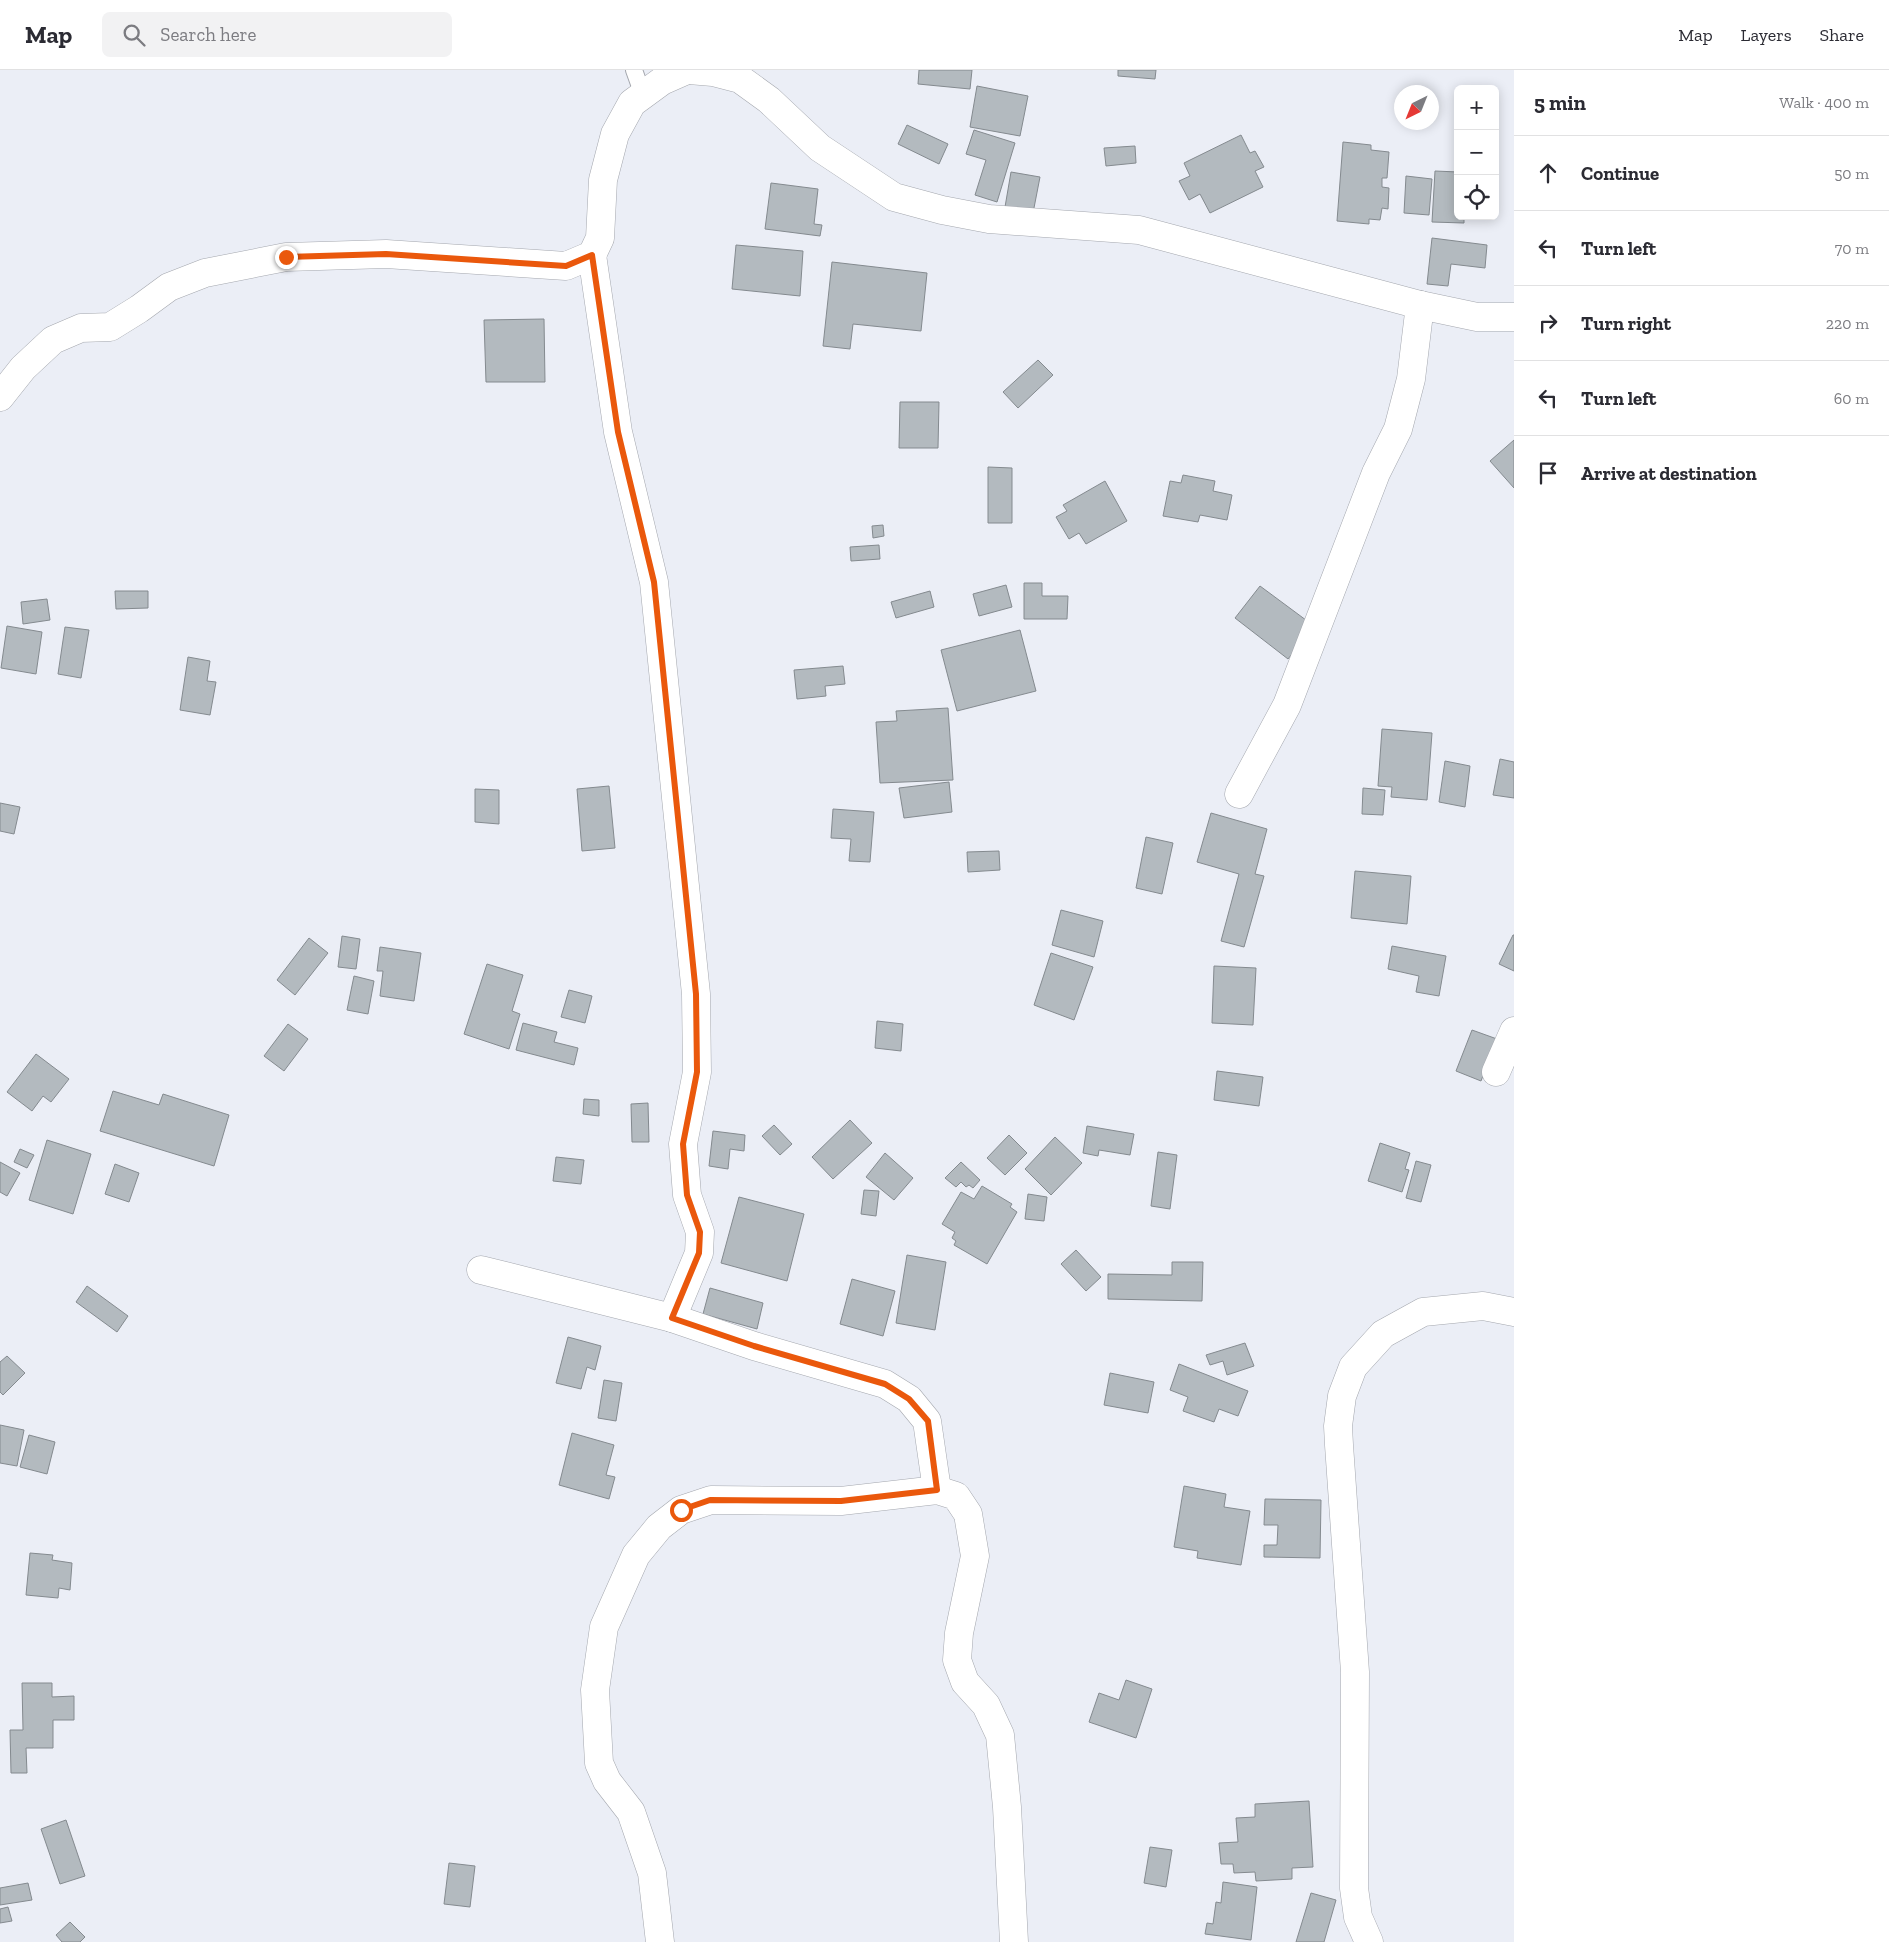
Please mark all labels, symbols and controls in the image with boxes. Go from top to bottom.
search box [102,12,452,57]
text: Map [25,20,72,49]
icon: search [120,21,148,49]
text: Search here [160,23,257,46]
text: Map [1678,24,1713,46]
text: Layers [1741,24,1792,46]
text: Share [1820,24,1864,46]
north arrow [1394,85,1439,130]
map controls [1454,85,1499,220]
button: + [1454,85,1499,130]
text: 5 min [1534,90,1586,115]
text: Walk · 400 m [1779,93,1869,112]
button: − [1454,130,1499,175]
icon: ahead [1534,159,1562,187]
text: Continue [1581,162,1659,185]
text: 50 m [1834,164,1869,183]
button: locate [1454,175,1499,220]
icon: left [1534,234,1562,262]
text: Turn left [1581,237,1656,260]
text: 70 m [1835,239,1869,258]
route end [275,246,298,269]
icon: right [1534,309,1562,337]
text: Turn right [1581,312,1671,335]
text: 220 m [1826,314,1869,333]
icon: left [1534,384,1562,412]
text: Turn left [1581,387,1656,410]
text: 60 m [1834,389,1869,408]
icon: arrive [1534,459,1562,487]
text: Arrive at destination [1581,462,1757,485]
route start [670,1499,693,1522]

